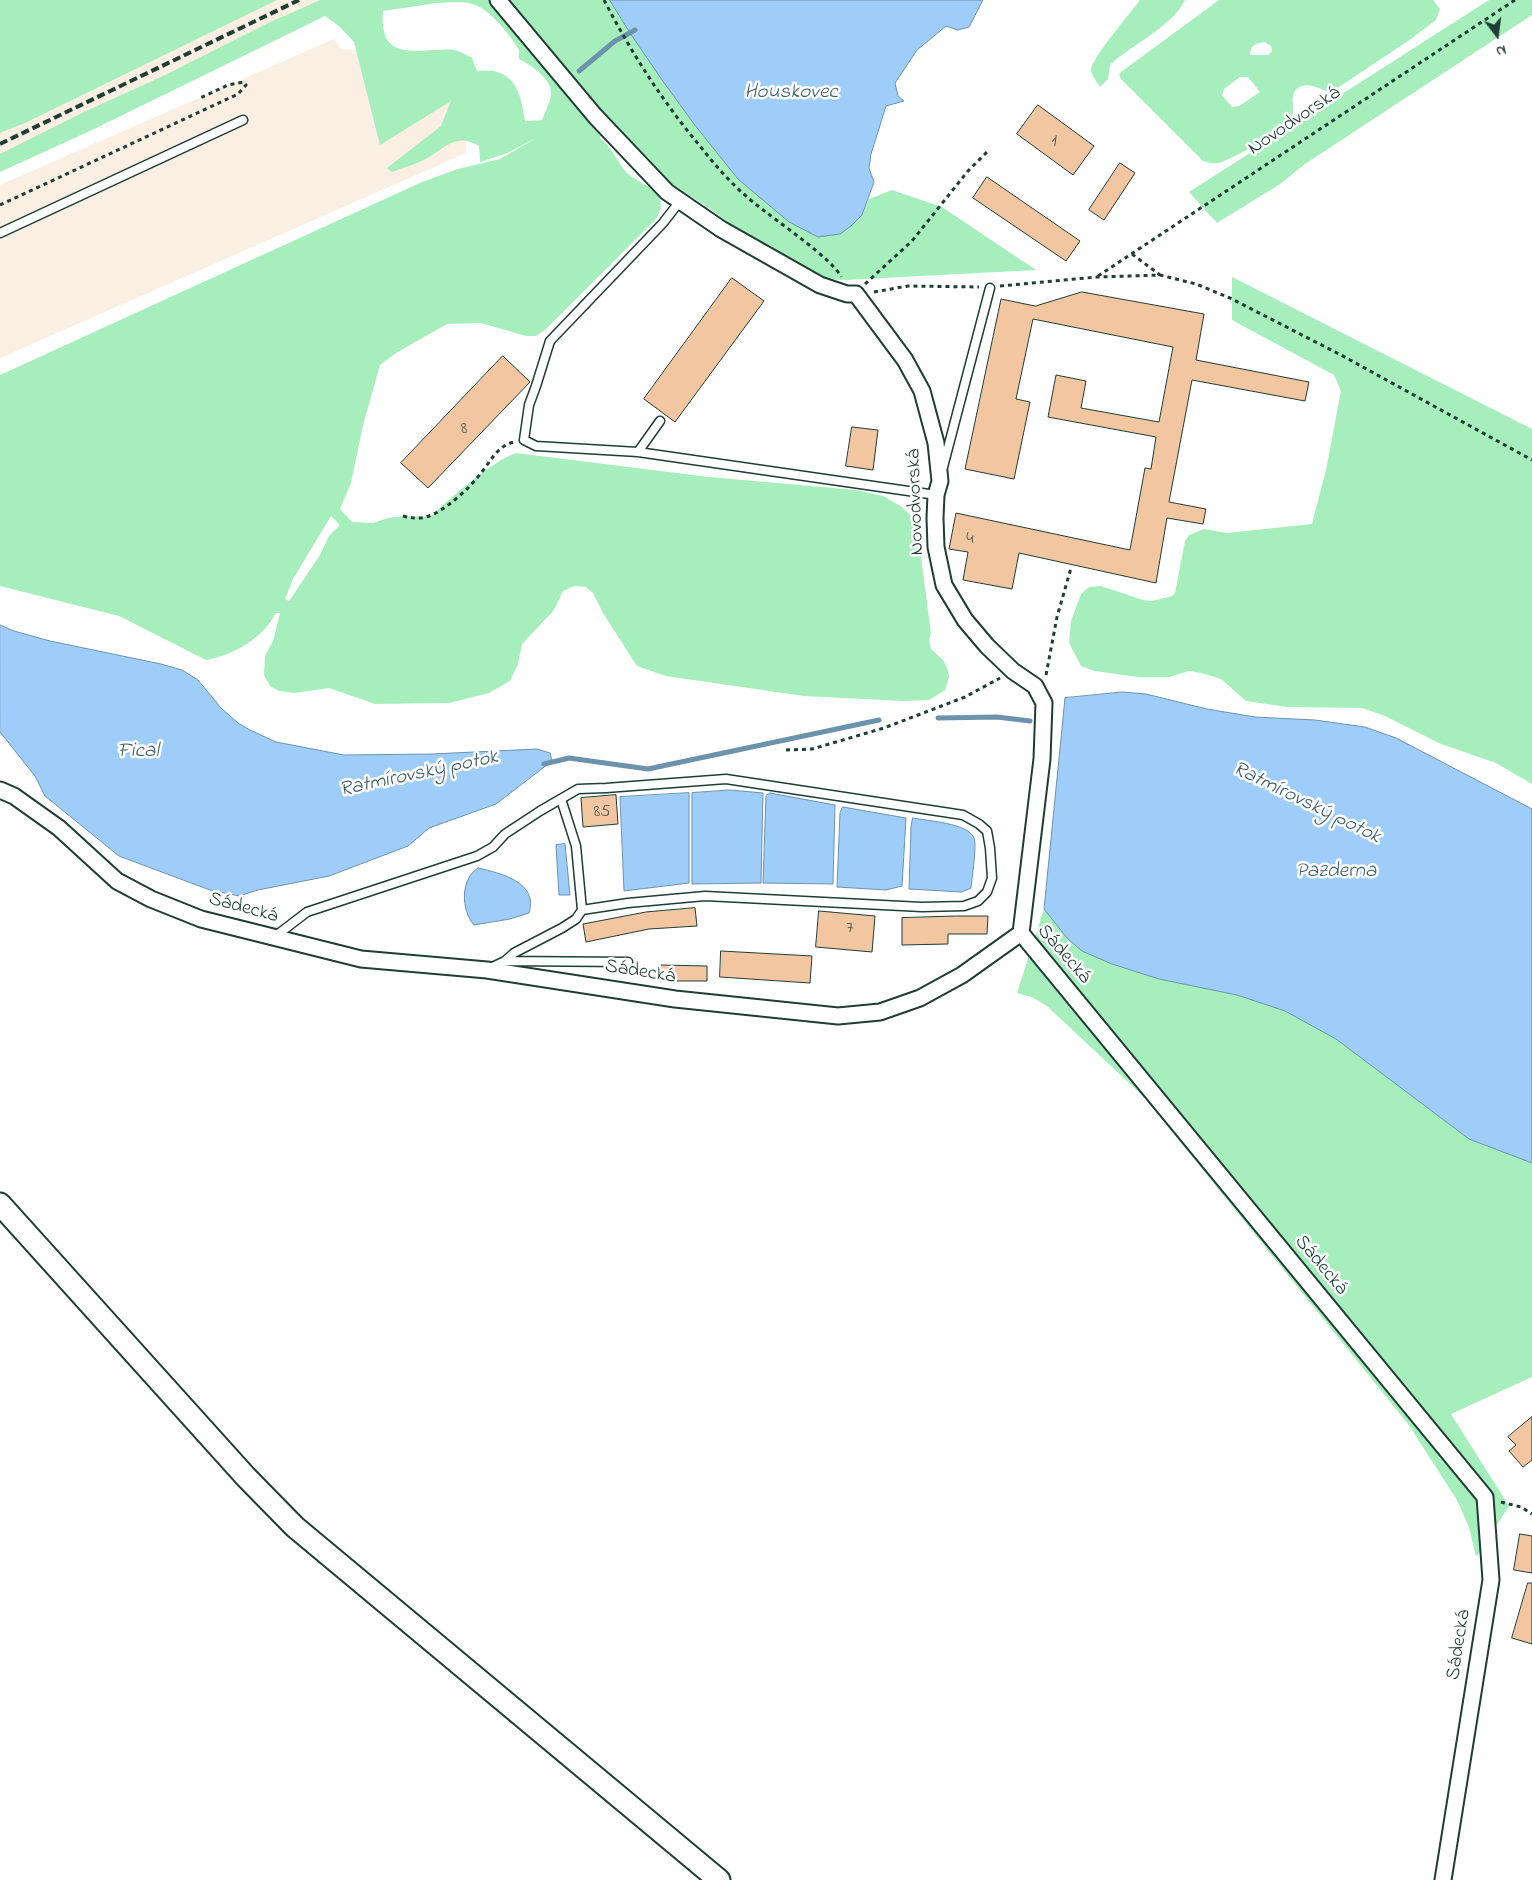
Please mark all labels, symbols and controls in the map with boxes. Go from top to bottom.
north arrow [1472,10,1522,60]
text: N [1494,39,1508,61]
water label: Houskovec [744,81,838,107]
street label: Novodvorská [1244,82,1346,162]
house number: 1 [1051,131,1057,153]
house number: 8 [461,419,467,441]
street label: Novodvorská [903,448,931,556]
house number: 4 [966,529,974,551]
water label: Fical [117,740,159,766]
water label: Ratmírovský potok [337,746,501,804]
water label: Ratmírovský potok [1228,757,1384,851]
house number: 85 [593,802,611,824]
water label: Pazderna [1296,860,1376,886]
street label: Sádecká [206,888,280,930]
house number: 7 [846,918,854,940]
street label: Sádecká [1031,920,1095,990]
street label: Sádecká [603,956,677,990]
street label: Sádecká [1288,1231,1352,1301]
street label: Sádecká [1443,1608,1477,1682]

